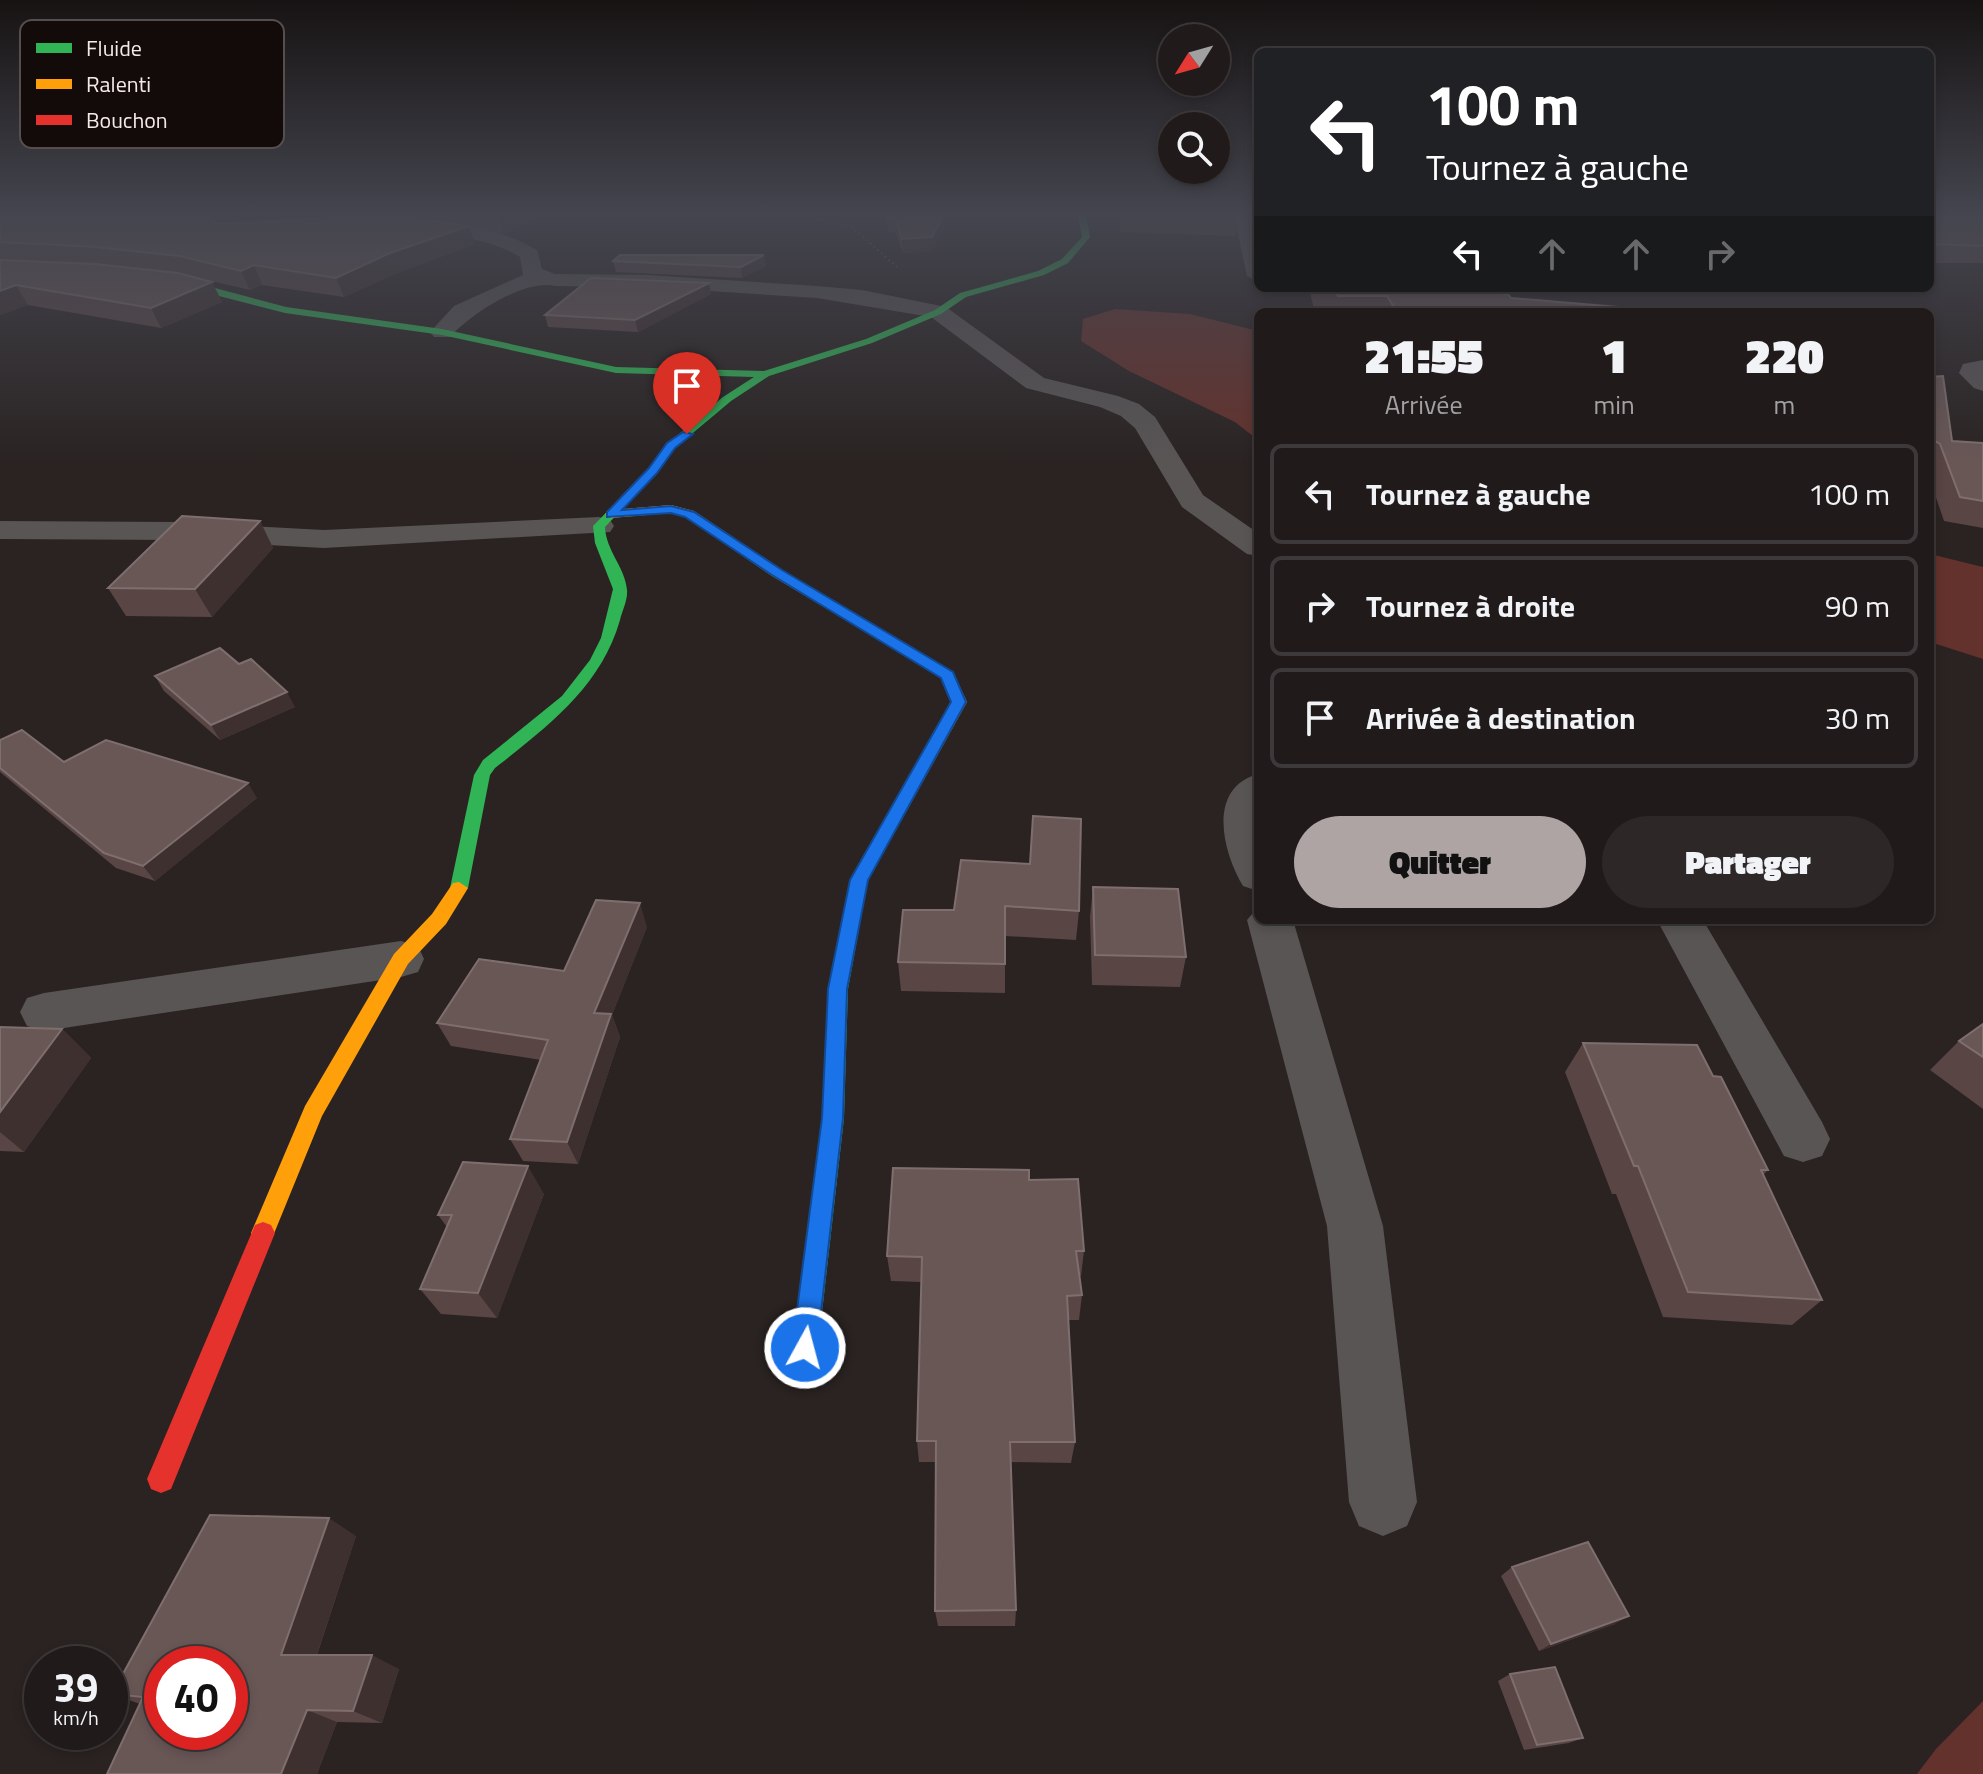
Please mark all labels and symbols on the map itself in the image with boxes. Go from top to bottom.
legend [20,20,284,148]
north arrow [1158,24,1230,96]
text: Fluide [86,31,142,65]
text: Ralenti [86,67,151,101]
text: Bouchon [86,103,168,137]
pin [653,352,721,434]
position arrow [763,1306,847,1390]
speed limit sign: 40 [144,1646,248,1750]

